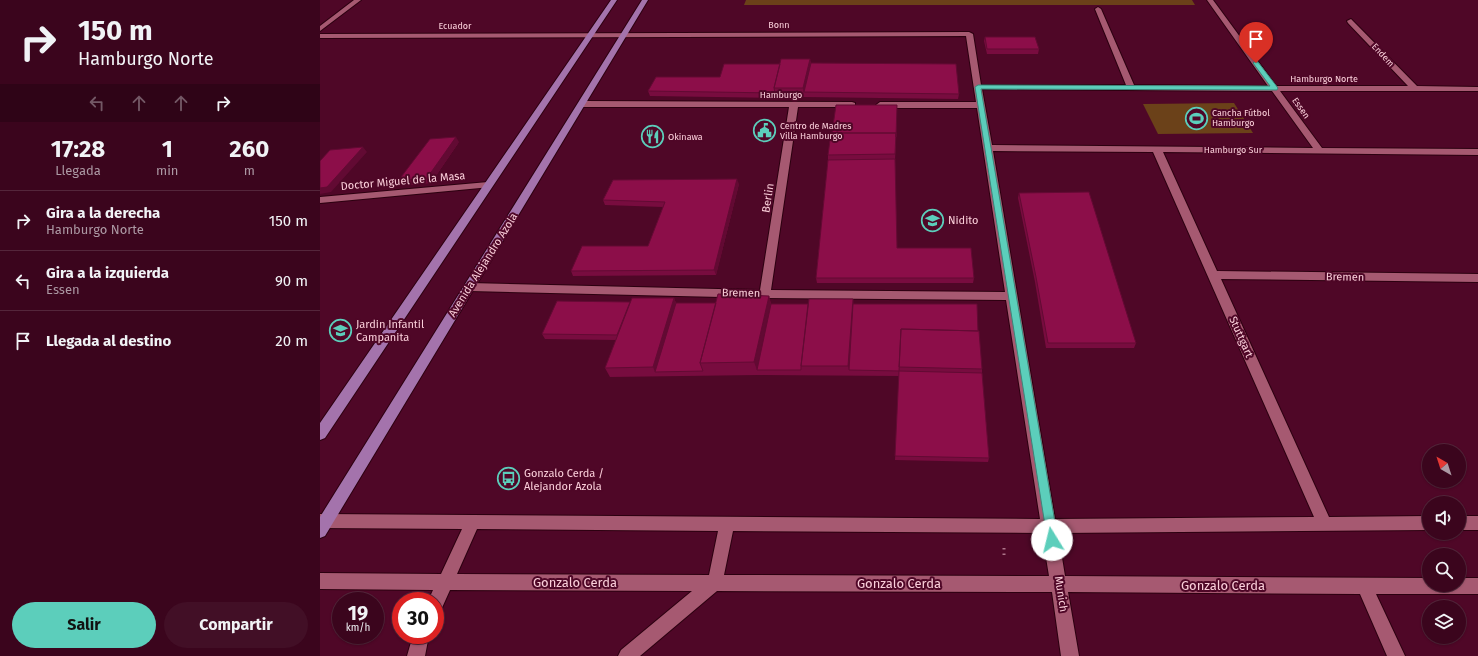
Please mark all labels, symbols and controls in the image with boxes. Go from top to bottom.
text: 150 m [78,14,153,47]
icon: right [12,16,64,68]
street label: Bonn [768,20,790,30]
street label: Ecuador [438,21,472,31]
pin [1239,22,1273,63]
icon: arrive [1245,28,1267,50]
street label: Endem [1370,41,1396,69]
text: Hamburgo Norte [78,48,213,70]
street label: Hamburgo Norte [1290,74,1358,84]
street label: Hamburgo [760,90,802,100]
icon: left [86,92,108,114]
icon: ahead [128,92,150,114]
icon: ahead [170,92,192,114]
icon: right [212,92,234,114]
street label: Essen [1290,96,1312,120]
sports icon: Cancha Fútbol Hamburgo [1184,105,1210,131]
place label: Cancha Fútbol Hamburgo [1212,108,1270,128]
public building icon: Centro de Madres Villa Hamburgo [751,118,777,144]
place label: Centro de Madres Villa Hamburgo [780,121,851,141]
restaurant icon: Okinawa [639,124,665,150]
place label: Okinawa [668,132,703,142]
text: 17:28 [51,135,105,163]
text: 1 [162,135,173,163]
text: 260 [229,135,269,163]
street label: Hamburgo Sur [1204,145,1263,155]
text: Llegada [55,163,101,178]
text: min [156,163,178,178]
text: m [244,163,255,178]
street label: Doctor Miguel de la Masa [340,169,466,193]
street label: Berlin [759,182,777,214]
text: Gira a la derecha [46,204,160,222]
school or university icon: Nidito [919,207,945,233]
icon: right [12,210,34,232]
street label: Avenida Alejandro Azola [446,211,520,319]
text: 150 m [269,212,308,230]
place label: Nidito [948,214,979,227]
text: Hamburgo Norte [46,222,144,237]
text: Gira a la izquierda [46,264,169,282]
icon: left [12,270,34,292]
street label: Bremen [1326,270,1364,284]
text: 90 m [275,272,308,290]
text: Essen [46,282,80,297]
street label: Bremen [722,286,760,300]
street label: Stuttgart [1226,314,1256,360]
school or university icon: Jardin Infantil Campanita [327,317,353,343]
place label: Jardin Infantil Campanita [356,318,424,344]
icon: arrive [12,330,34,352]
text: Llegada al destino [46,332,171,350]
text: 20 m [275,332,308,350]
north arrow [1422,444,1466,488]
map controls [1422,444,1466,644]
bus stop icon: Gonzalo Cerda / Alejandor Azola [496,466,522,492]
place label: Gonzalo Cerda / Alejandor Azola [524,467,604,493]
button: sound [1422,496,1466,540]
position arrow [1031,519,1073,561]
button: search [1422,548,1466,592]
street label: Gonzalo Cerda [533,575,617,590]
street label: Munich [1052,575,1070,613]
street label: Gonzalo Cerda [857,576,941,591]
street label: Gonzalo Cerda [1181,578,1265,593]
speed limit sign: 30 [392,592,444,644]
button: layers [1422,600,1466,644]
text: 19 [348,601,368,625]
button: Salir [12,602,156,648]
button: Compartir [164,602,308,648]
text: km/h [346,622,370,634]

